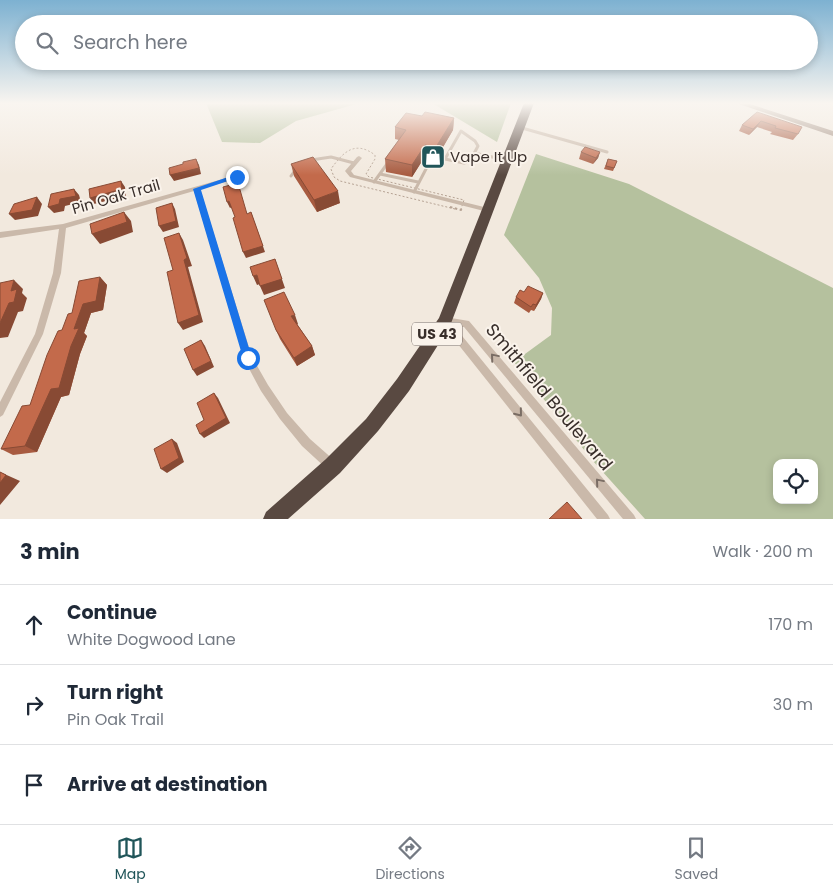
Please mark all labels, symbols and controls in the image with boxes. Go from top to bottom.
search box [15,15,818,70]
icon: search [33,29,61,57]
text: Search here [73,29,187,56]
shop icon: Vape It Up [420,144,446,170]
place label: Vape It Up [450,146,527,167]
route end [226,166,249,189]
street label: Pin Oak Trail [69,174,162,219]
street label: Smithfield Boulevard [480,318,619,476]
road number: US 43 [412,322,462,346]
route start [237,347,260,370]
one-way arrow [490,354,499,363]
one-way arrow [514,407,522,416]
map controls [773,459,818,504]
button: locate [773,459,818,504]
one-way arrow [595,478,604,487]
text: 3 min [20,537,80,566]
text: Walk · 200 m [712,540,813,563]
text: Continue [67,599,157,626]
icon: ahead [20,611,48,639]
text: 170 m [768,613,813,636]
text: White Dogwood Lane [67,628,236,651]
text: Turn right [67,679,163,706]
icon: right [20,691,48,719]
text: 30 m [773,693,813,716]
text: Pin Oak Trail [67,708,164,731]
icon: arrive [20,771,48,799]
text: Arrive at destination [67,771,268,798]
tab: Map [115,834,146,885]
tab: Directions [375,834,445,885]
tab: Saved [674,834,718,885]

